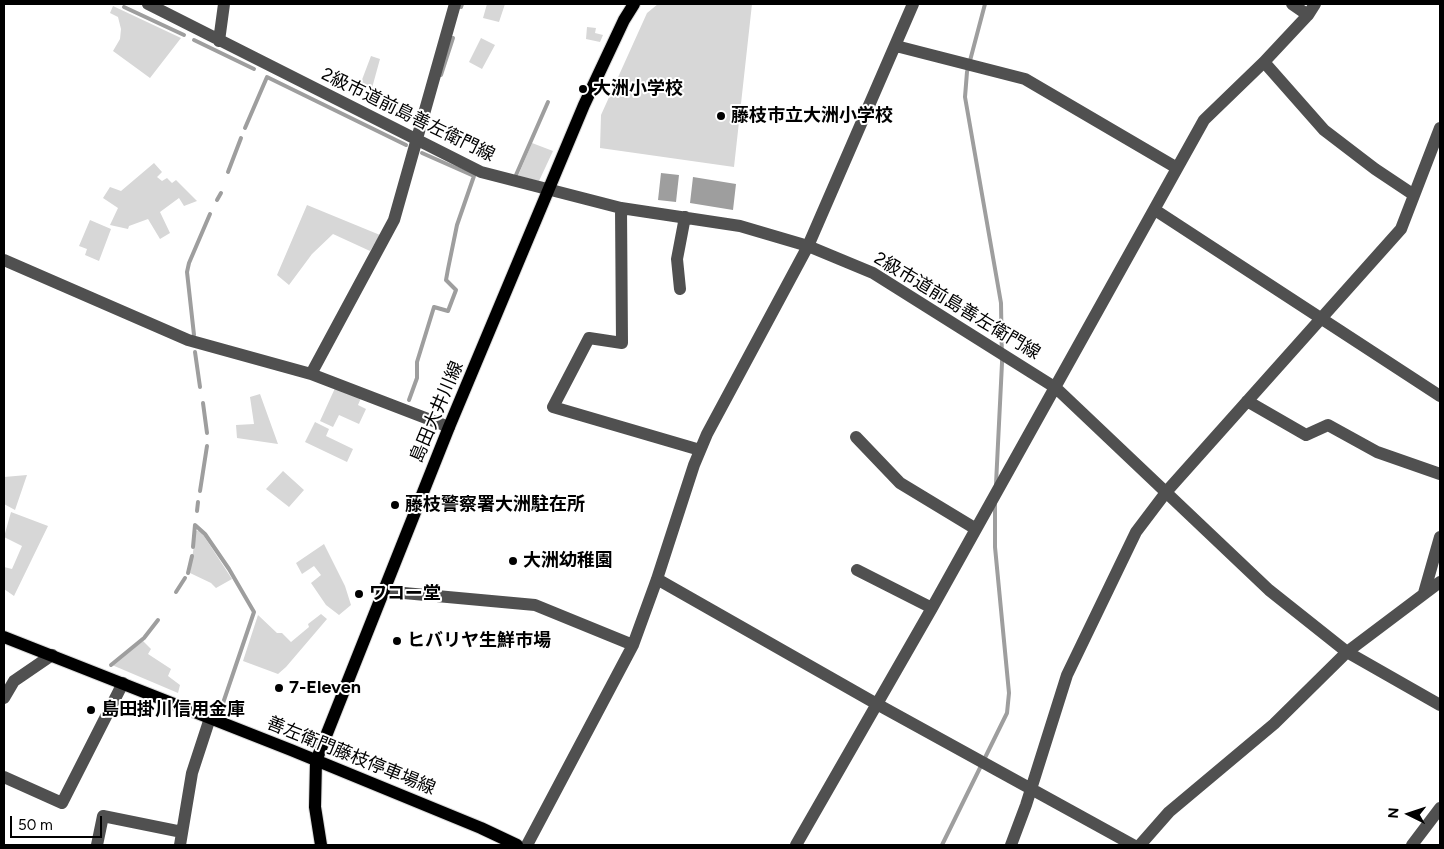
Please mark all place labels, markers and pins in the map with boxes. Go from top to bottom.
place label: 大洲小学校 [593,78,683,100]
marker: 大洲小学校 [577,83,589,95]
place label: 藤枝市立大洲小学校 [731,105,893,127]
marker: 藤枝市立大洲小学校 [715,110,727,122]
place label: 藤枝警察署大洲駐在所 [405,494,585,516]
marker: 藤枝警察署大洲駐在所 [389,499,401,511]
place label: 大洲幼稚園 [523,550,613,572]
marker: 大洲幼稚園 [507,555,519,567]
place label: ワコー堂 [369,583,441,605]
marker: ワコー堂 [353,588,365,600]
place label: ヒバリヤ生鮮市場 [407,630,551,652]
marker: ヒバリヤ生鮮市場 [391,635,403,647]
place label: 7-Eleven [289,677,361,699]
marker: 7-Eleven [273,682,285,694]
place label: 島田掛川信用金庫 [101,699,245,721]
marker: 島田掛川信用金庫 [85,704,97,716]

